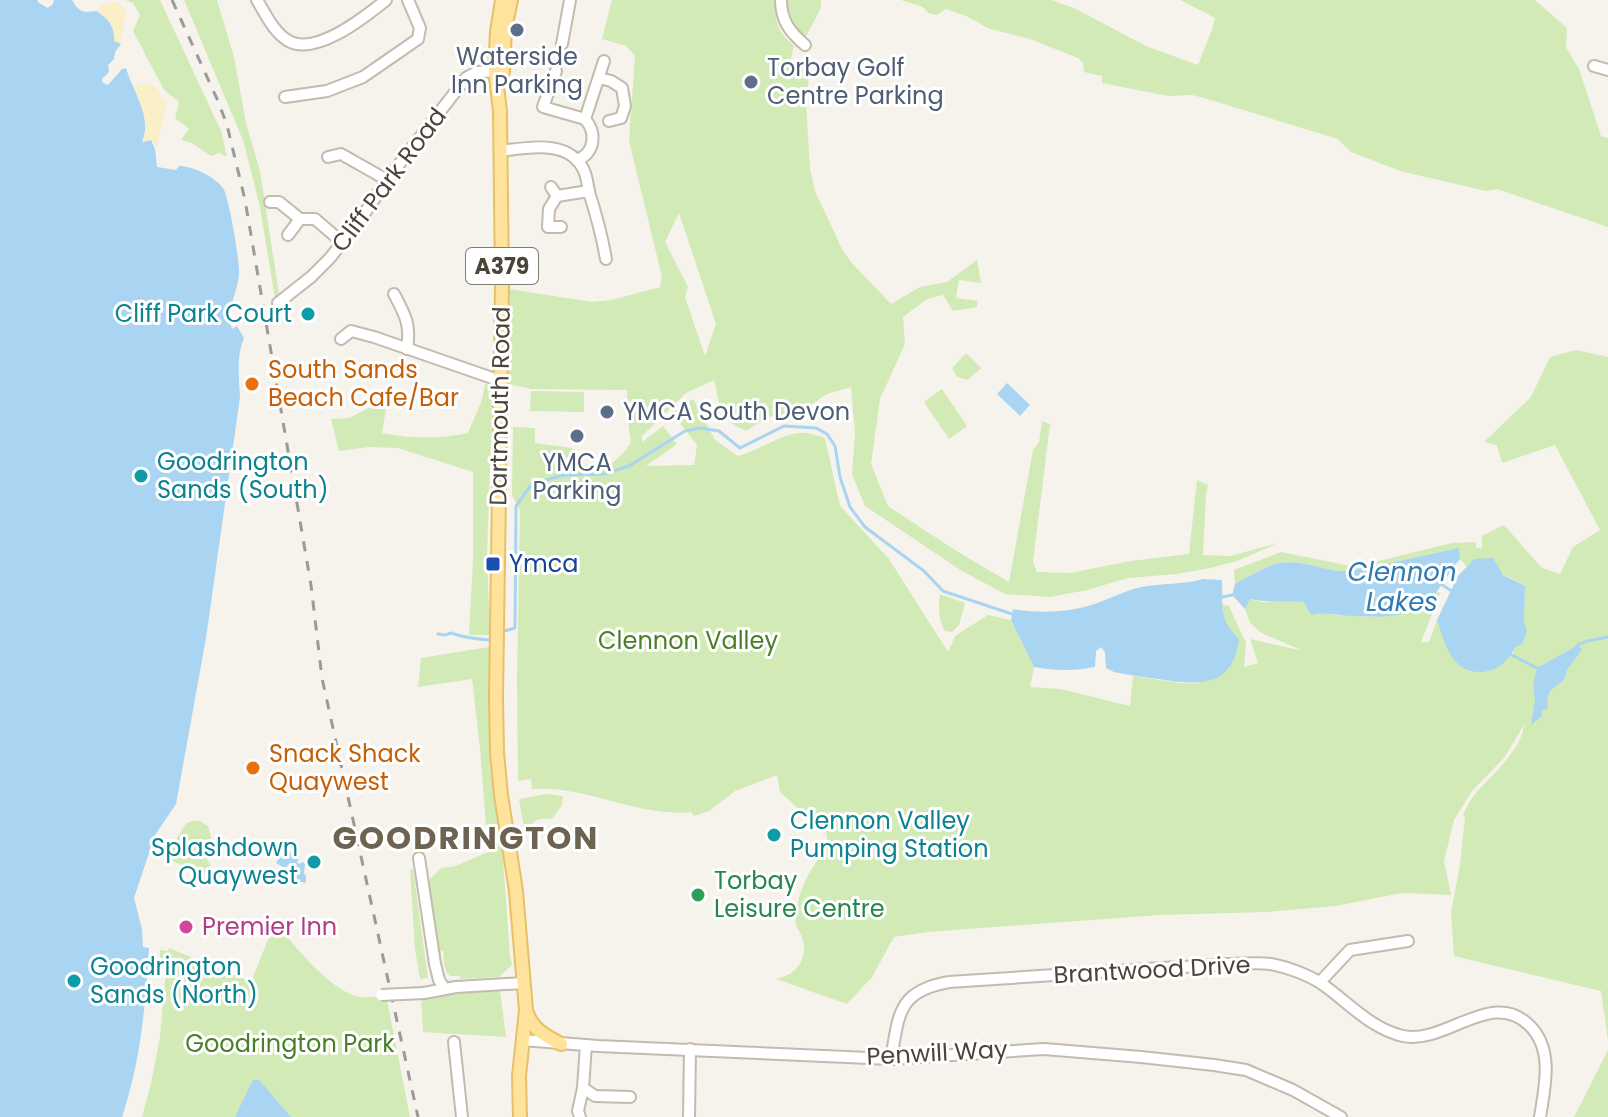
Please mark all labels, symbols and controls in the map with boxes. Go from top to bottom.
marker: Waterside Inn Parking [508,21,526,39]
place label: Waterside Inn Parking [451,40,583,101]
place label: Torbay Golf Centre Parking [767,51,944,112]
marker: Torbay Golf Centre Parking [742,73,760,91]
street label: Cliff Park Road [323,101,454,259]
road number: A379 [466,248,538,284]
place label: Cliff Park Court [115,297,292,330]
marker: Cliff Park Court [299,305,317,323]
street label: Dartmouth Road [481,306,518,506]
place label: South Sands Beach Cafe/Bar [268,353,459,414]
marker: South Sands Beach Cafe/Bar [243,375,261,393]
place label: YMCA South Devon [623,395,850,428]
marker: YMCA South Devon [598,403,616,421]
marker: YMCA Parking [568,427,586,445]
place label: Goodrington Sands (South) [157,445,329,506]
place label: YMCA Parking [533,446,621,507]
marker: Goodrington Sands (South) [132,467,150,485]
place label: Ymca [509,547,579,580]
water label: Clennon Lakes [1347,554,1457,620]
marker: Ymca [484,555,502,573]
park label: Clennon Valley [598,624,778,657]
place label: Snack Shack Quaywest [269,737,421,798]
marker: Snack Shack Quaywest [244,759,262,777]
place label: Clennon Valley Pumping Station [790,804,989,865]
district label: GOODRINGTON [333,815,599,860]
marker: Clennon Valley Pumping Station [765,826,783,844]
place label: Splashdown Quaywest [151,831,298,892]
marker: Splashdown Quaywest [305,853,323,871]
place label: Torbay Leisure Centre [714,864,885,925]
marker: Torbay Leisure Centre [689,886,707,904]
place label: Premier Inn [202,910,337,943]
marker: Premier Inn [177,918,195,936]
street label: Brantwood Drive [1053,948,1251,991]
place label: Goodrington Sands (North) [90,950,258,1011]
marker: Goodrington Sands (North) [65,972,83,990]
park label: Goodrington Park [185,1027,395,1060]
street label: Penwill Way [866,1032,1009,1073]

